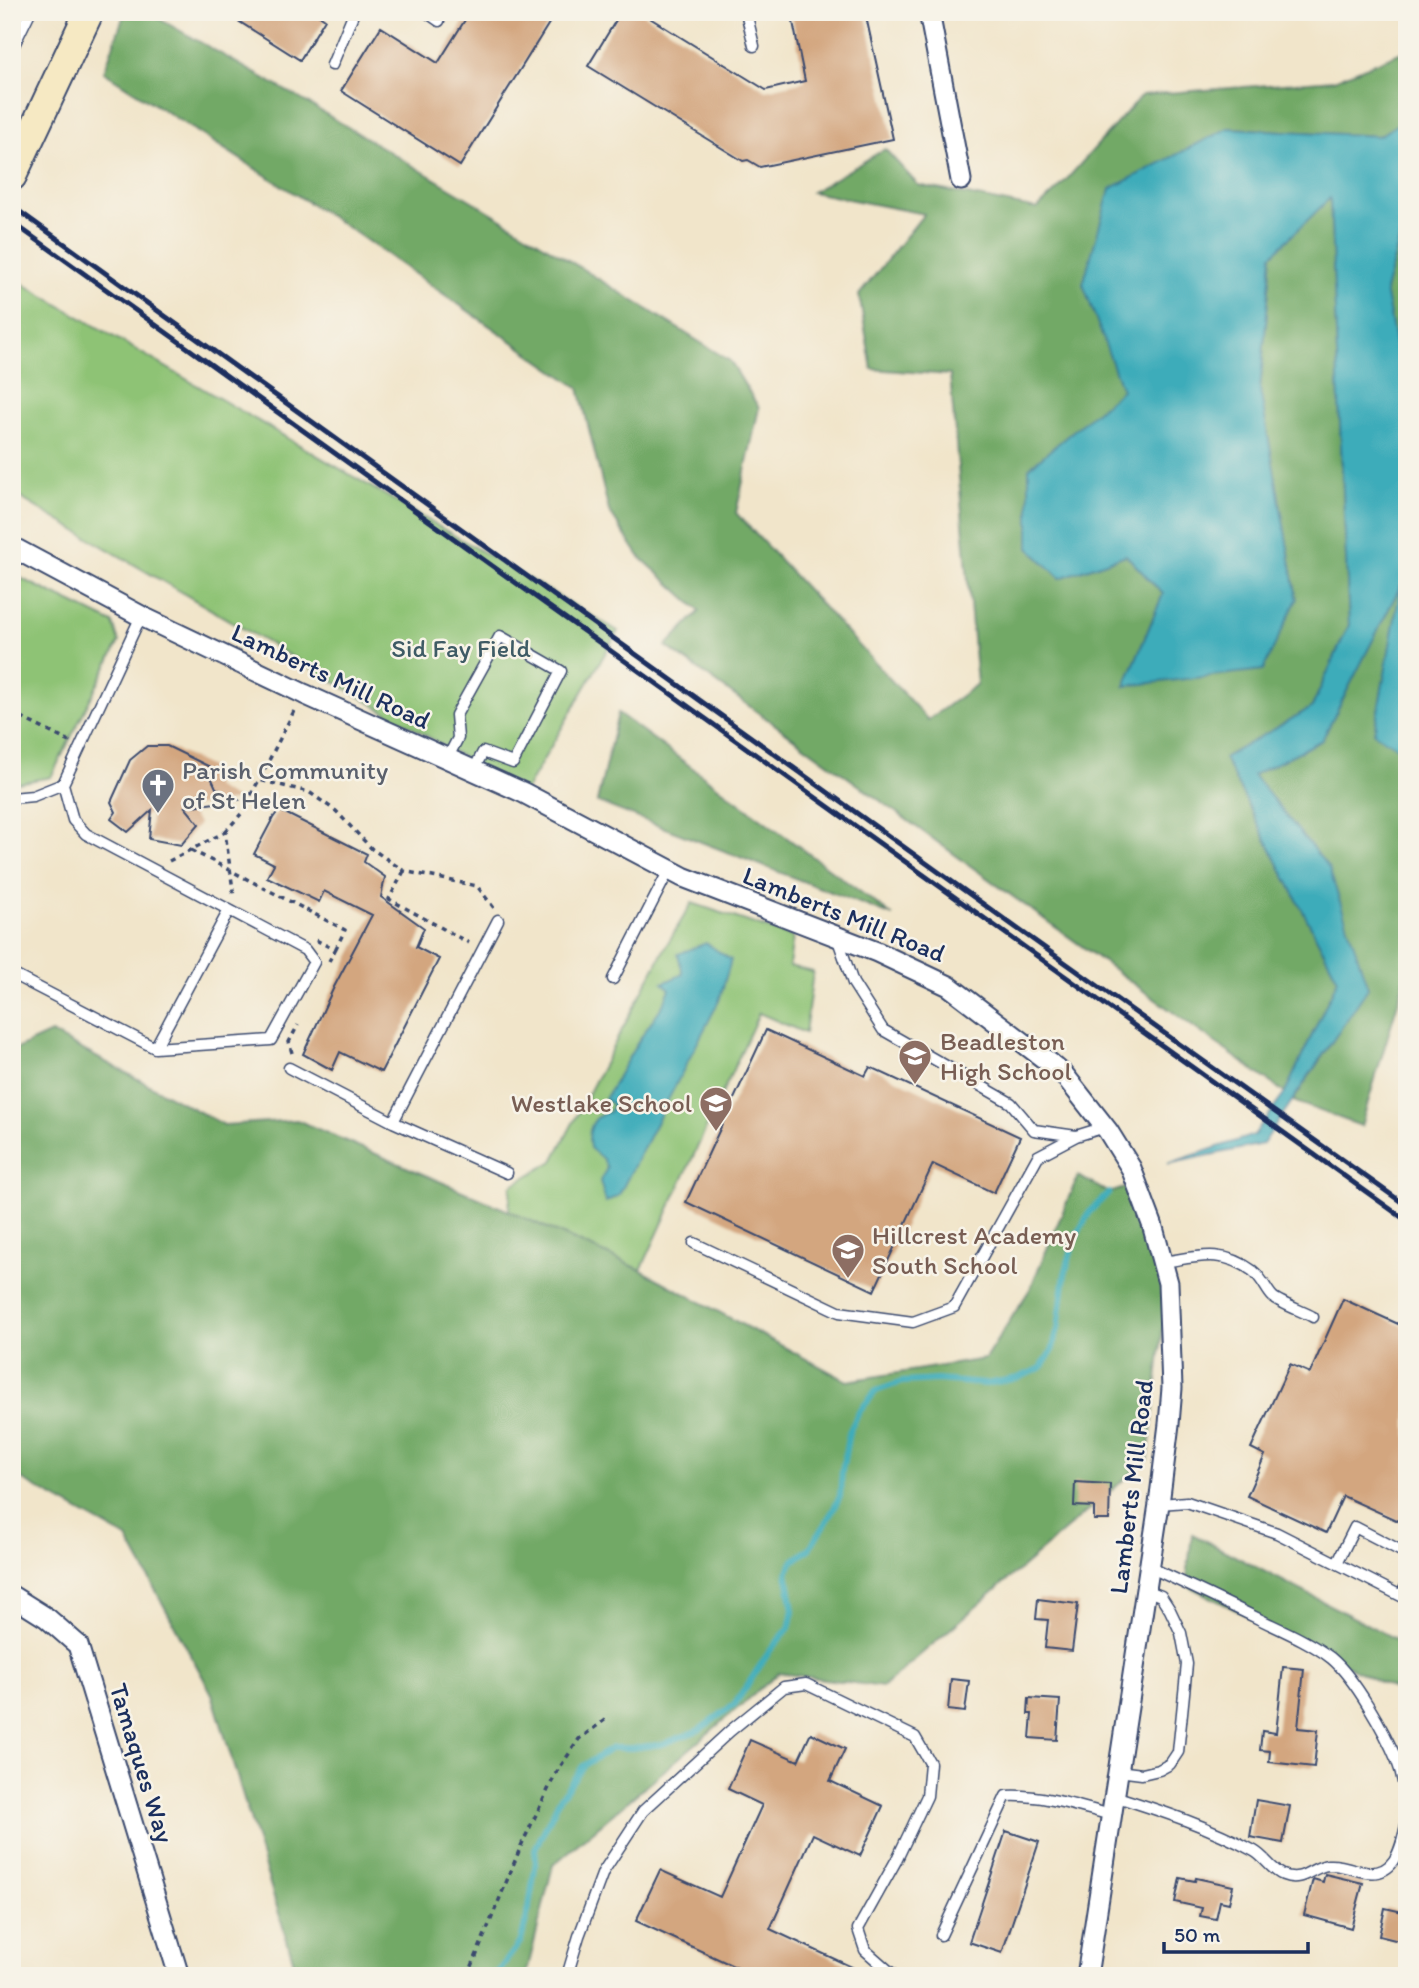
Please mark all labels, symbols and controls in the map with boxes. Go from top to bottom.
street label: Lamberts Mill Road [227,616,436,736]
park label: Sid Fay Field [391,632,531,664]
place label: Parish Community of St Helen [182,754,388,816]
church icon: Parish Community of St Helen [139,766,177,815]
street label: Lamberts Mill Road [738,859,950,969]
place label: Beadleston High School [940,1025,1072,1087]
school or university icon: Beadleston High School [896,1037,934,1086]
school or university icon: Westlake School [697,1084,735,1133]
place label: Westlake School [511,1087,692,1119]
place label: Hillcrest Academy South School [872,1219,1076,1281]
school or university icon: Hillcrest Academy South School [829,1231,867,1280]
street label: Lamberts Mill Road [1102,1378,1160,1596]
street label: Tamaques Way [103,1679,181,1847]
scale bar [1164,1911,1307,1955]
text: 50 m [1174,1922,1221,1947]

